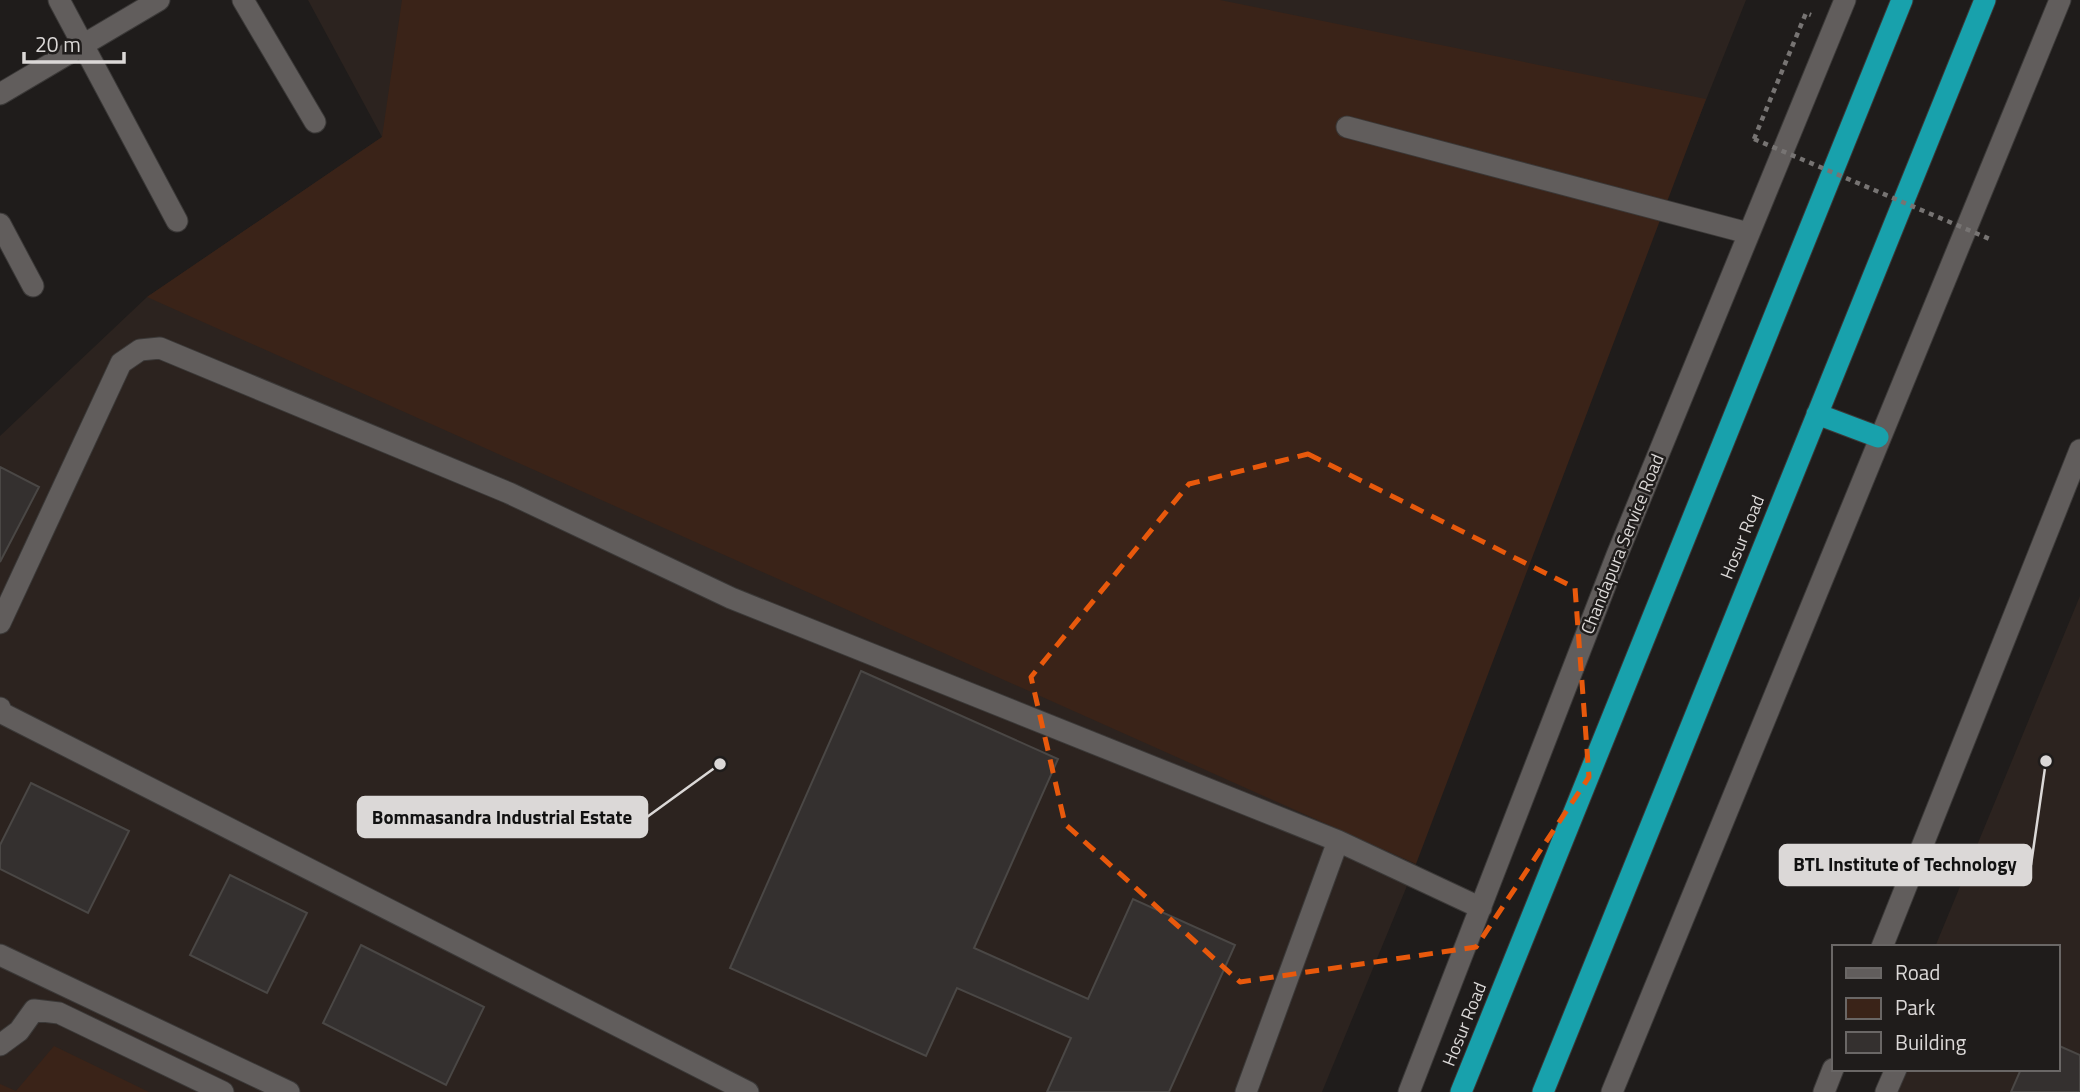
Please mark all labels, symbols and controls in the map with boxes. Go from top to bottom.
scale bar [24,21,124,65]
text: 20 m [35,28,81,60]
street label: Chandapura Service Road [1573,450,1671,638]
street label: Hosur Road [1713,491,1771,583]
callout: Bommasandra Industrial Estate [358,797,647,837]
text: Bommasandra Industrial Estate [372,802,632,831]
callout: BTL Institute of Technology [1780,845,2031,885]
text: BTL Institute of Technology [1793,849,2017,878]
legend [1832,945,2059,1071]
text: Road [1895,956,1940,988]
street label: Hosur Road [1435,978,1493,1070]
text: Park [1895,991,1935,1023]
text: Building [1895,1026,1967,1058]

